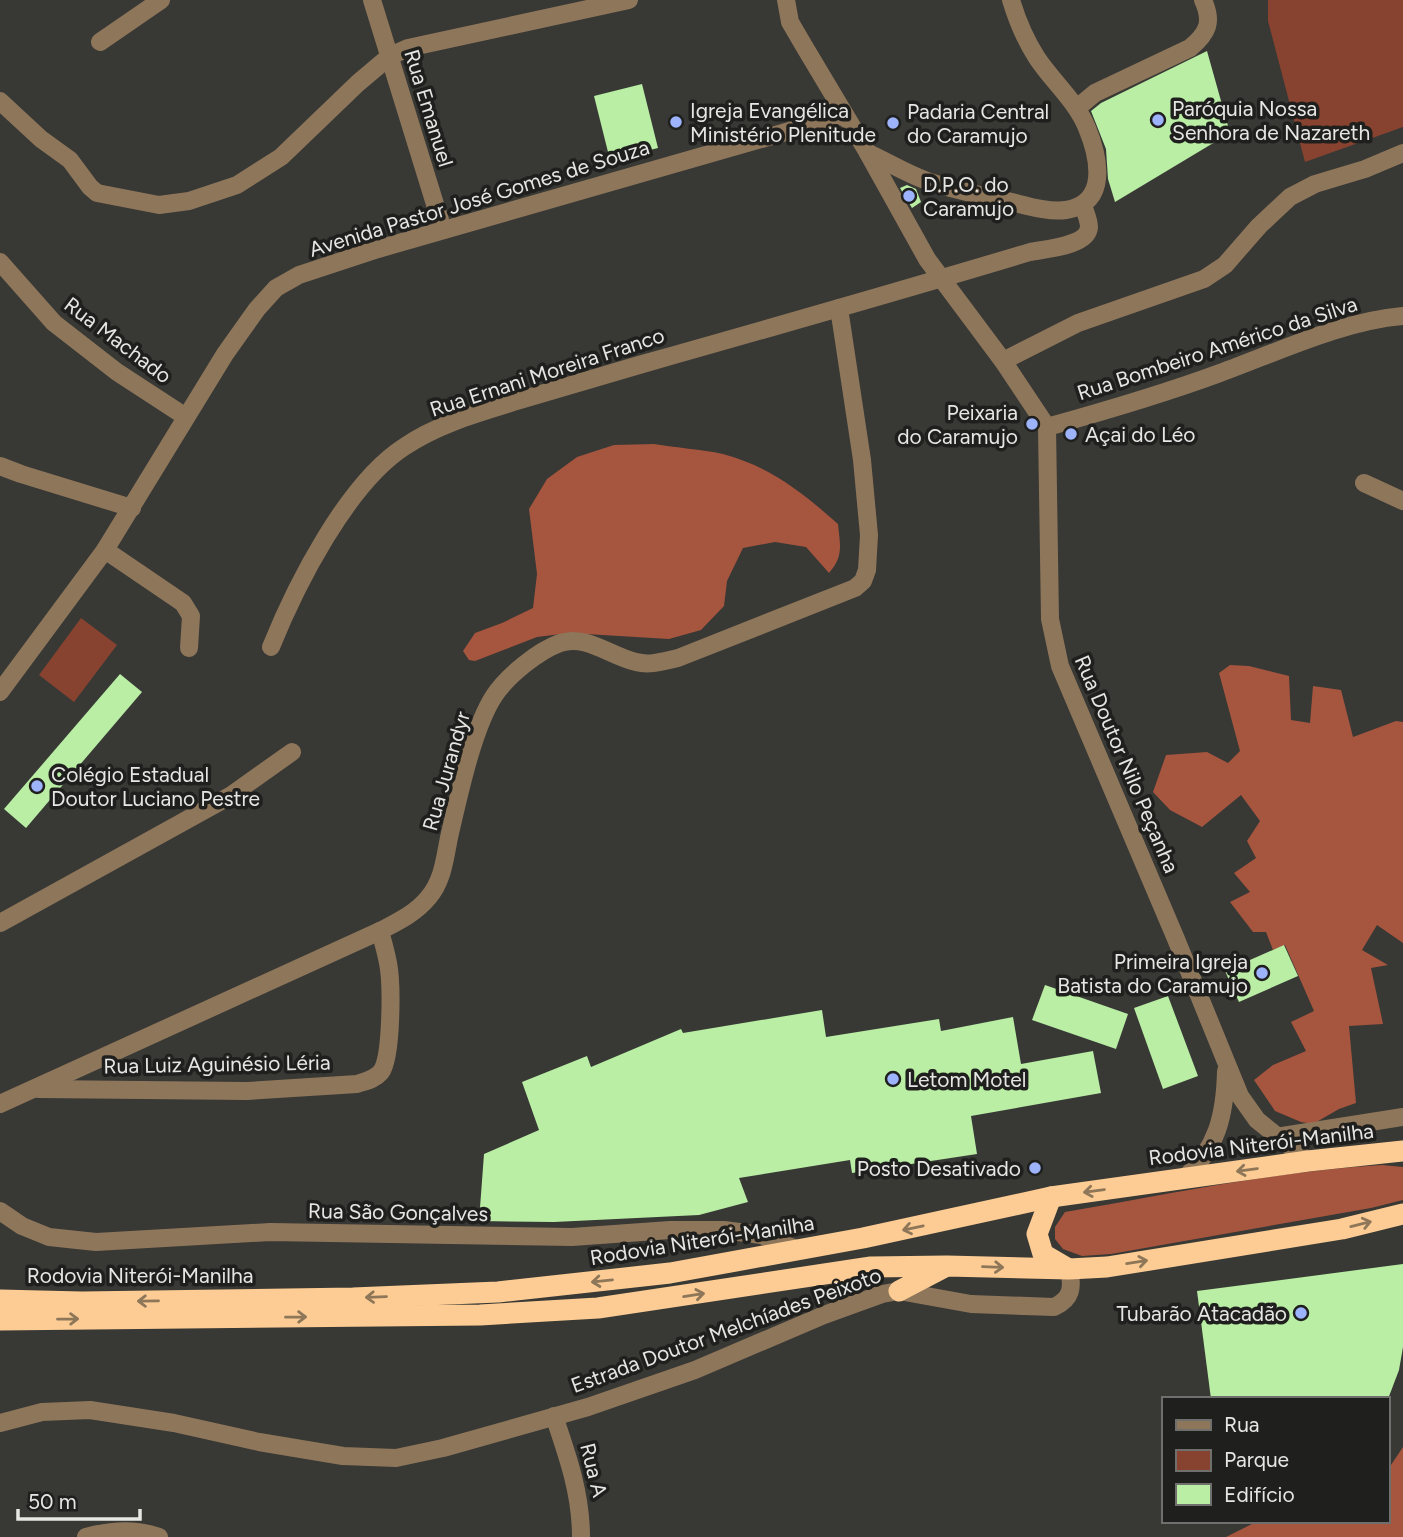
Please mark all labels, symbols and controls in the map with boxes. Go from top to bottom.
street label: Rua Emanuel [399,46,459,170]
place label: Paróquia Nossa Senhora de Nazareth [1172,96,1370,145]
place label: Igreja Evangélica Ministério Plenitude [690,98,876,147]
place label: Padaria Central do Caramujo [907,99,1049,148]
marker: Paróquia Nossa Senhora de Nazareth [1150,112,1166,128]
marker: Igreja Evangélica Ministério Plenitude [668,114,684,130]
marker: Padaria Central do Caramujo [885,115,901,131]
street label: Avenida Pastor José Gomes de Souza [306,134,652,262]
place label: D.P.O. do Caramujo [923,172,1014,221]
marker: D.P.O. do Caramujo [901,188,917,204]
street label: Rua Bombeiro Américo da Silva [1074,291,1360,405]
street label: Rua Machado [60,292,176,388]
street label: Rua Ernani Moreira Franco [427,322,667,422]
place label: Peixaria do Caramujo [897,400,1018,449]
marker: Peixaria do Caramujo [1024,416,1040,432]
place label: Açai do Léo [1085,422,1195,447]
marker: Açai do Léo [1063,426,1079,442]
street label: Rua Doutor Nilo Peçanha [1070,651,1184,877]
street label: Rua Jurandyr [417,708,475,834]
place label: Colégio Estadual Doutor Luciano Pestre [51,762,260,811]
marker: Colégio Estadual Doutor Luciano Pestre [29,778,45,794]
place label: Primeira Igreja Batista do Caramujo [1057,949,1248,998]
marker: Primeira Igreja Batista do Caramujo [1254,965,1270,981]
street label: Rua Luiz Aguinésio Léria [103,1050,331,1078]
place label: Letom Motel [907,1067,1026,1092]
marker: Letom Motel [885,1071,901,1087]
street label: Rodovia Niterói-Manilha [1147,1118,1375,1170]
place label: Posto Desativado [857,1156,1021,1181]
marker: Posto Desativado [1027,1160,1043,1176]
one-way arrow [1236,1163,1258,1176]
one-way arrow [1083,1185,1105,1198]
street label: Rua São Gonçalves [308,1198,488,1226]
street label: Rodovia Niterói-Manilha [588,1210,816,1270]
one-way arrow [1349,1217,1372,1230]
one-way arrow [902,1222,925,1235]
one-way arrow [1125,1255,1148,1268]
one-way arrow [981,1261,1004,1274]
street label: Estrada Doutor Melchíades Peixoto [567,1262,885,1398]
street label: Rodovia Niterói-Manilha [27,1263,253,1288]
one-way arrow [592,1274,614,1287]
one-way arrow [682,1288,705,1301]
one-way arrow [364,1290,387,1303]
one-way arrow [137,1294,160,1308]
place label: Tubarão Atacadão [1116,1301,1287,1326]
marker: Tubarão Atacadão [1293,1305,1309,1321]
one-way arrow [284,1310,307,1324]
one-way arrow [56,1312,79,1325]
legend [1162,1397,1389,1523]
text: Rua [1224,1412,1260,1437]
street label: Rua A [575,1440,613,1500]
text: Parque [1224,1447,1289,1472]
scale bar [18,1478,140,1522]
text: Edifício [1224,1482,1295,1507]
text: 50 m [28,1489,77,1514]

